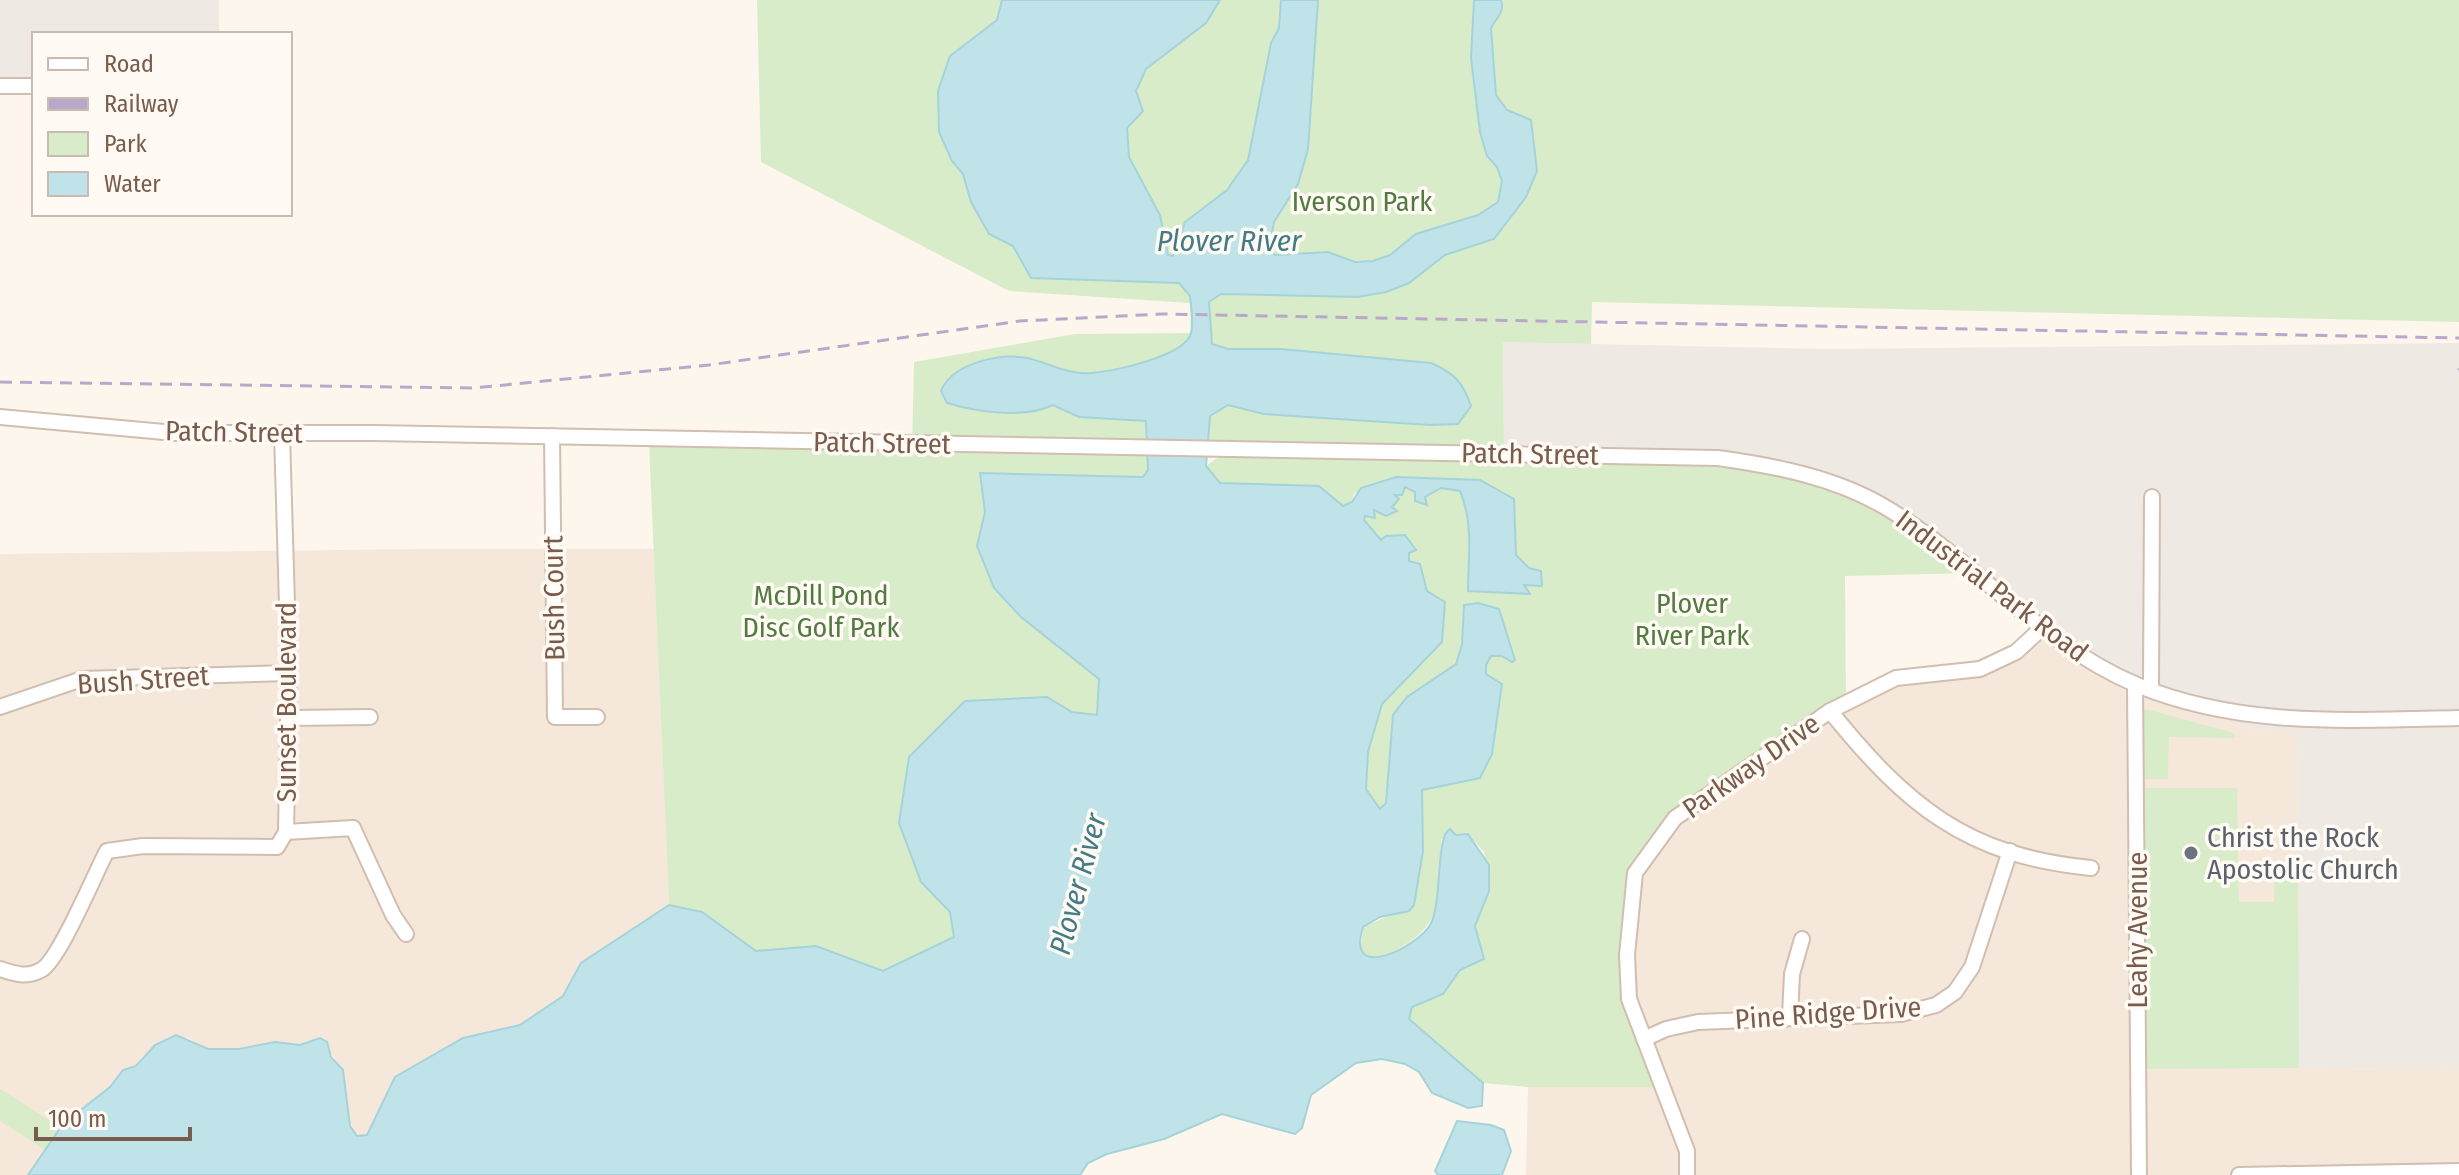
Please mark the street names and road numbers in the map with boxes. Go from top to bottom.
street label: Patch Street [165,414,304,450]
street label: Patch Street [813,425,952,461]
street label: Patch Street [1461,436,1600,472]
street label: Industrial Park Road [1890,503,2094,669]
street label: Bush Court [536,534,572,661]
street label: Sunset Boulevard [270,602,303,802]
street label: Bush Street [76,659,211,701]
street label: Parkway Drive [1676,707,1826,825]
street label: Leahy Avenue [2121,852,2154,1008]
street label: Pine Ridge Drive [1734,990,1922,1036]

